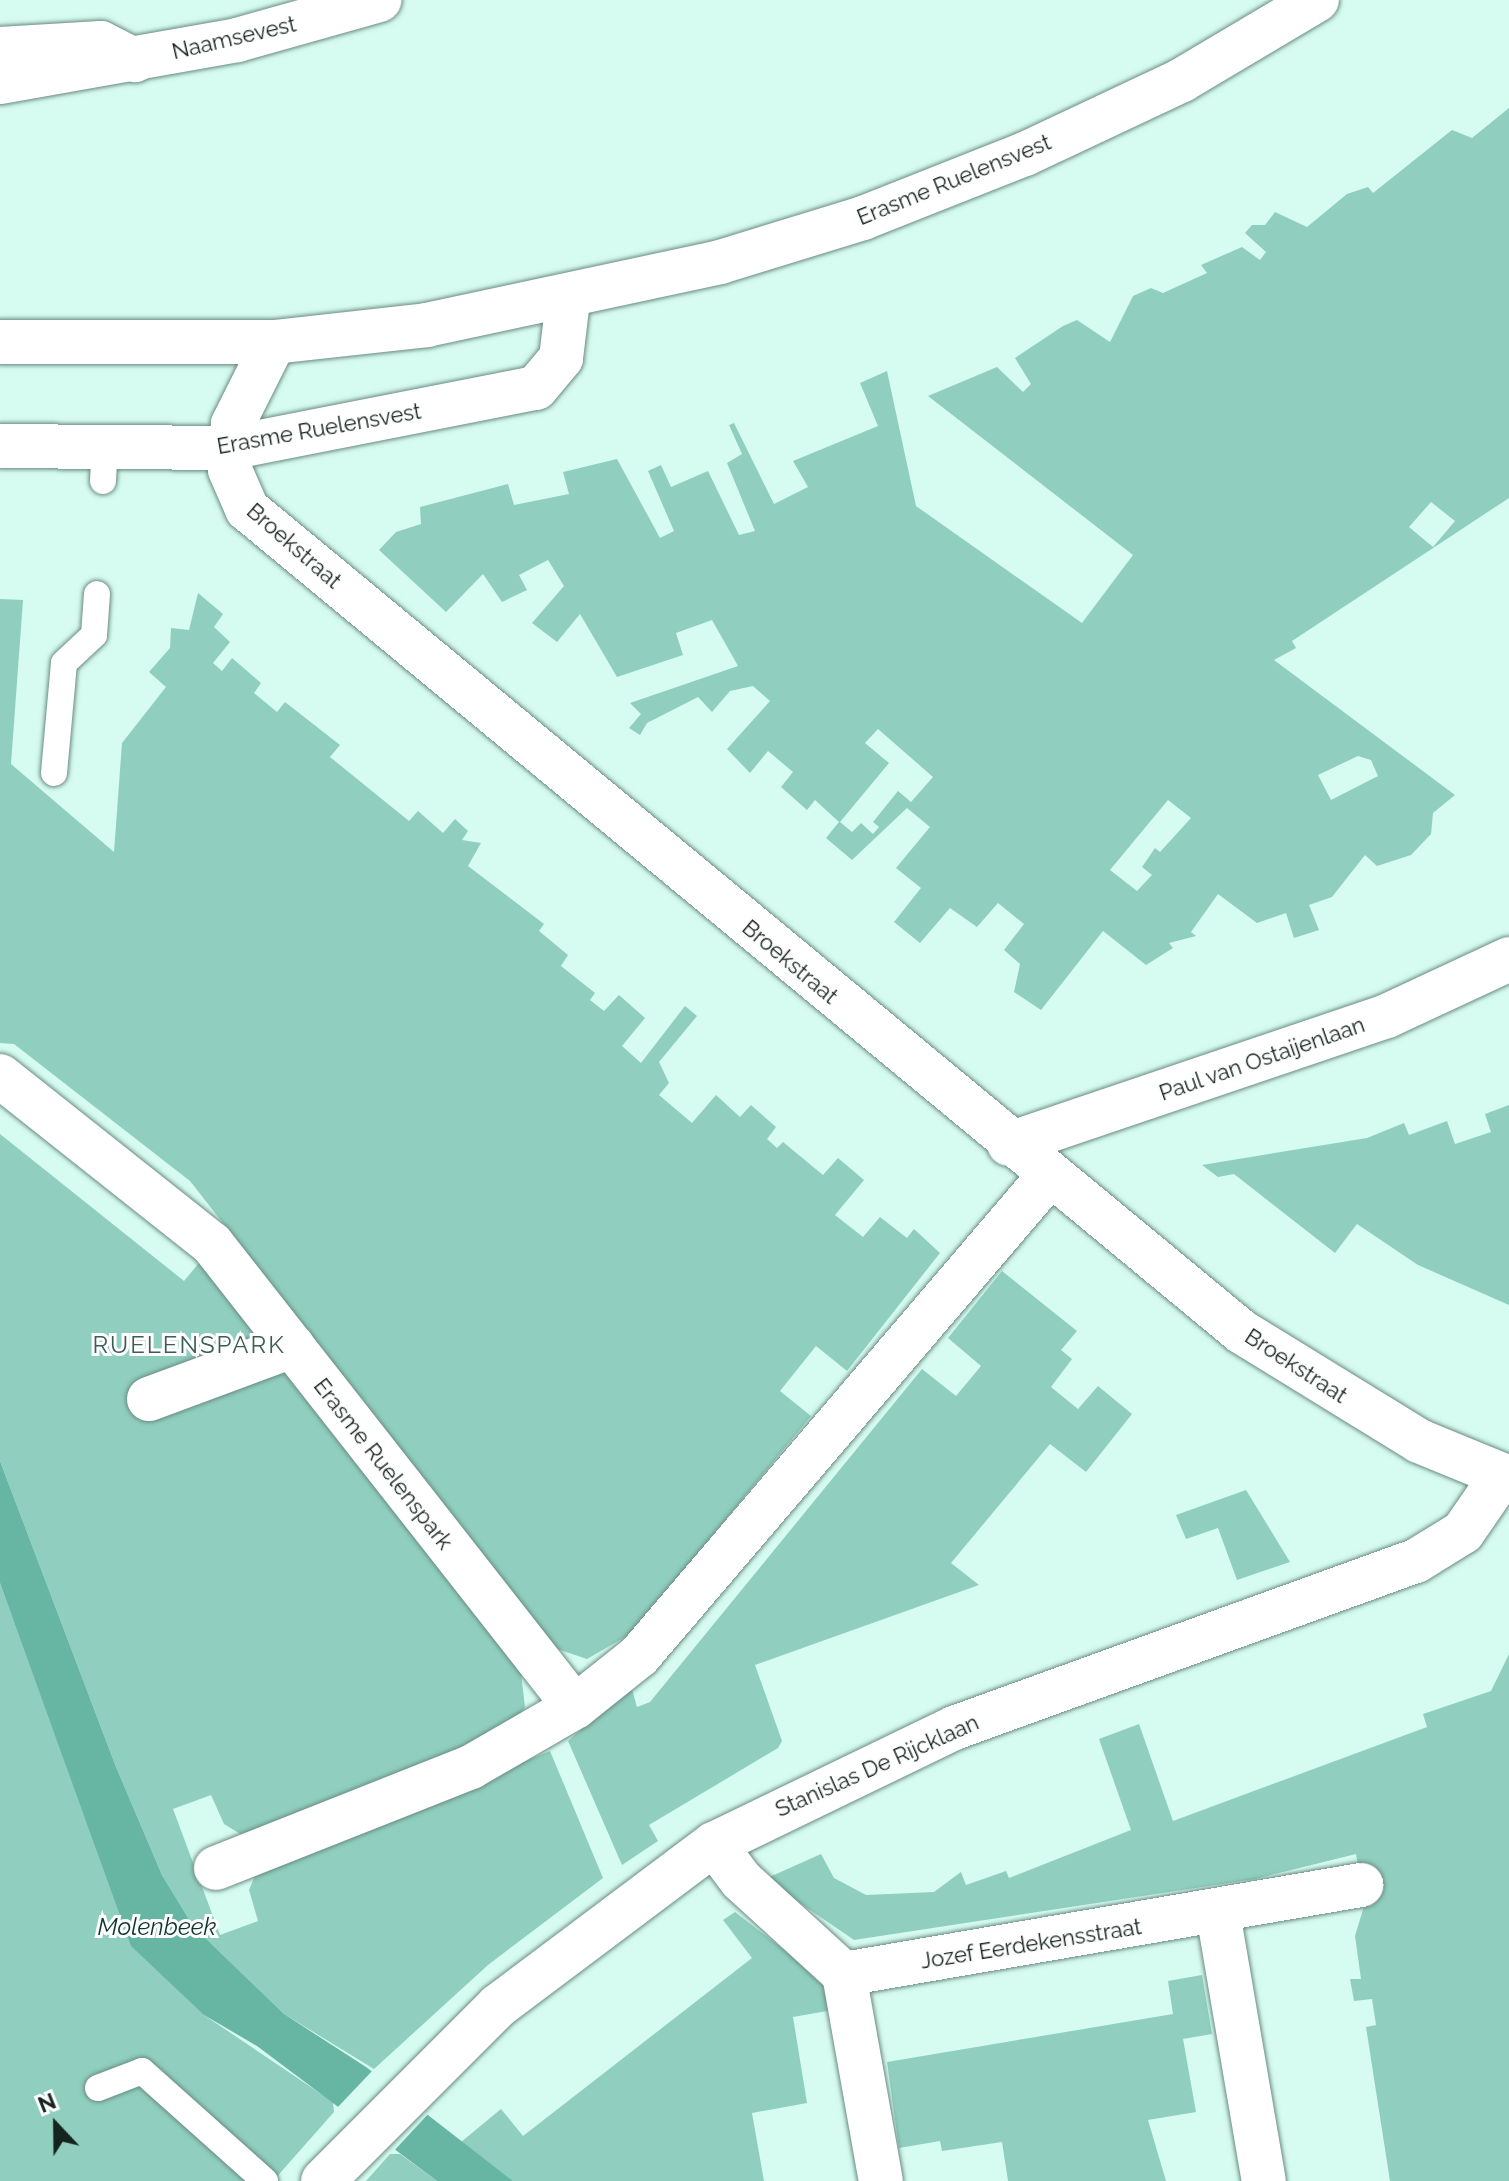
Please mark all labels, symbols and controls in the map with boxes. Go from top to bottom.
street label: Naamsevest [169,11,299,65]
street label: Erasme Ruelensvest [853,129,1055,231]
street label: Erasme Ruelensvest [215,398,423,460]
street label: Broekstraat [241,498,347,594]
street label: Broekstraat [737,914,843,1010]
street label: Paul van Ostaijenlaan [1155,1011,1369,1107]
street label: Broekstraat [1240,1323,1352,1409]
district label: RUELENSPARK [92,1331,286,1359]
street label: Erasme Ruelenspark [308,1373,458,1555]
street label: Stanislas De Rijcklaan [771,1709,983,1823]
water label: Molenbeek [98,1913,216,1941]
street label: Jozef Eerdekensstraat [918,1913,1144,1975]
north arrow [16,2085,96,2165]
text: N [34,2088,60,2118]

